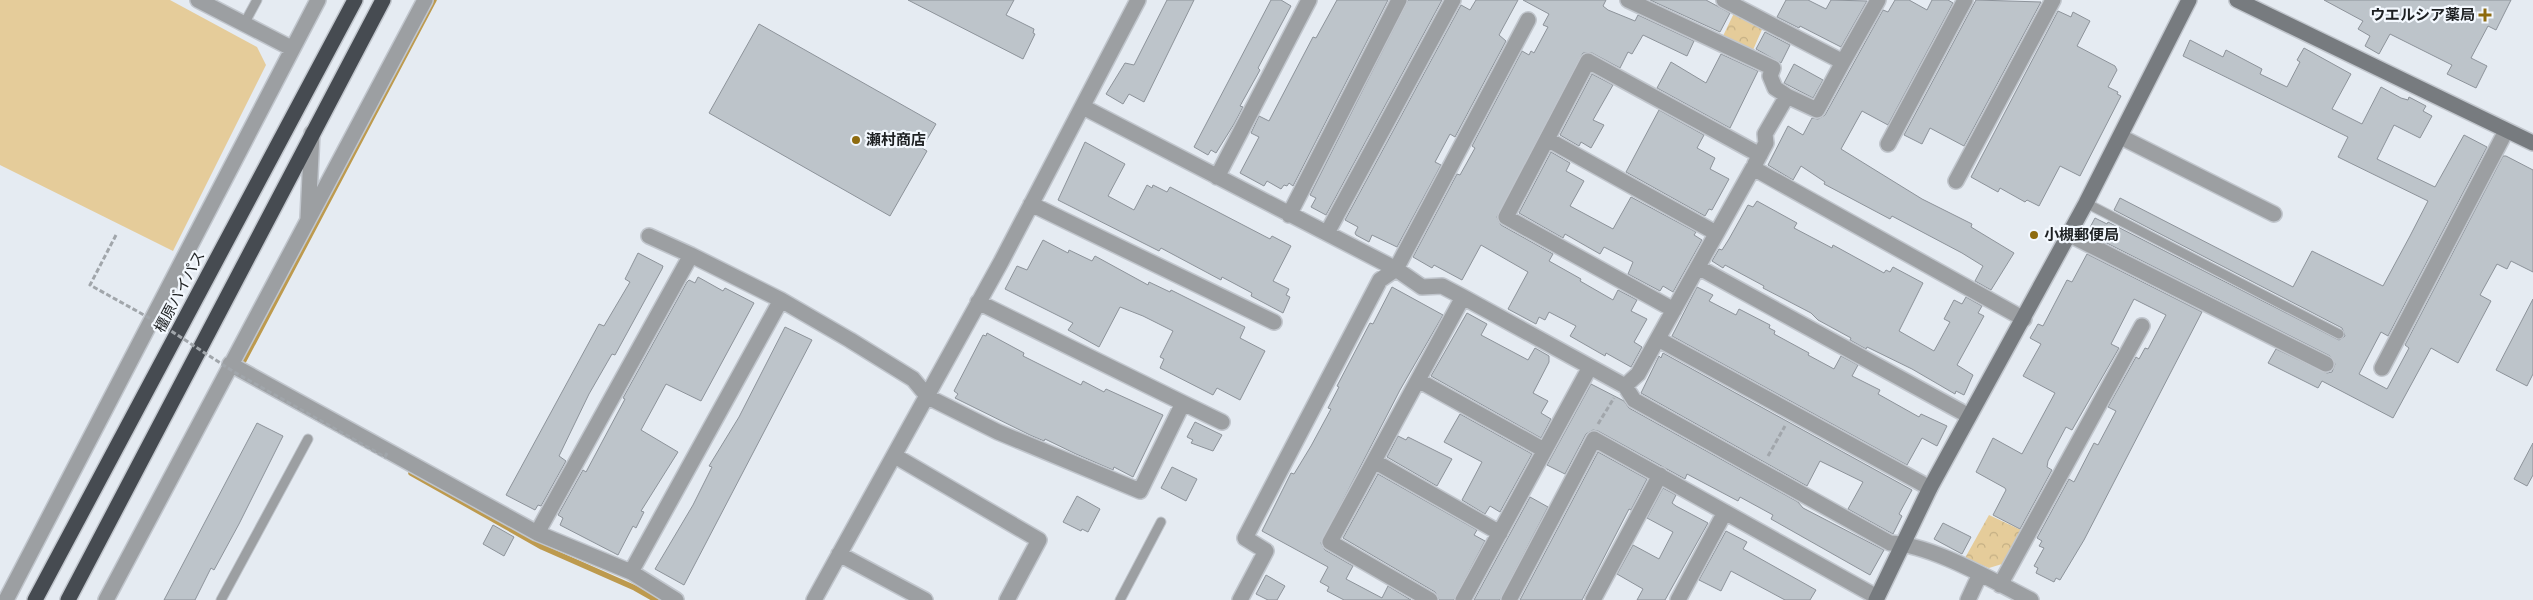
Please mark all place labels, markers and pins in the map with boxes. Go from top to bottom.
place label: ウエルシア薬局 [2370,6,2475,25]
marker: ウエルシア薬局 [2479,9,2491,21]
place label: 瀬村商店 [866,131,926,150]
marker: 瀬村商店 [850,134,862,146]
place label: 小槻郵便局 [2044,226,2119,245]
marker: 小槻郵便局 [2028,229,2040,241]

